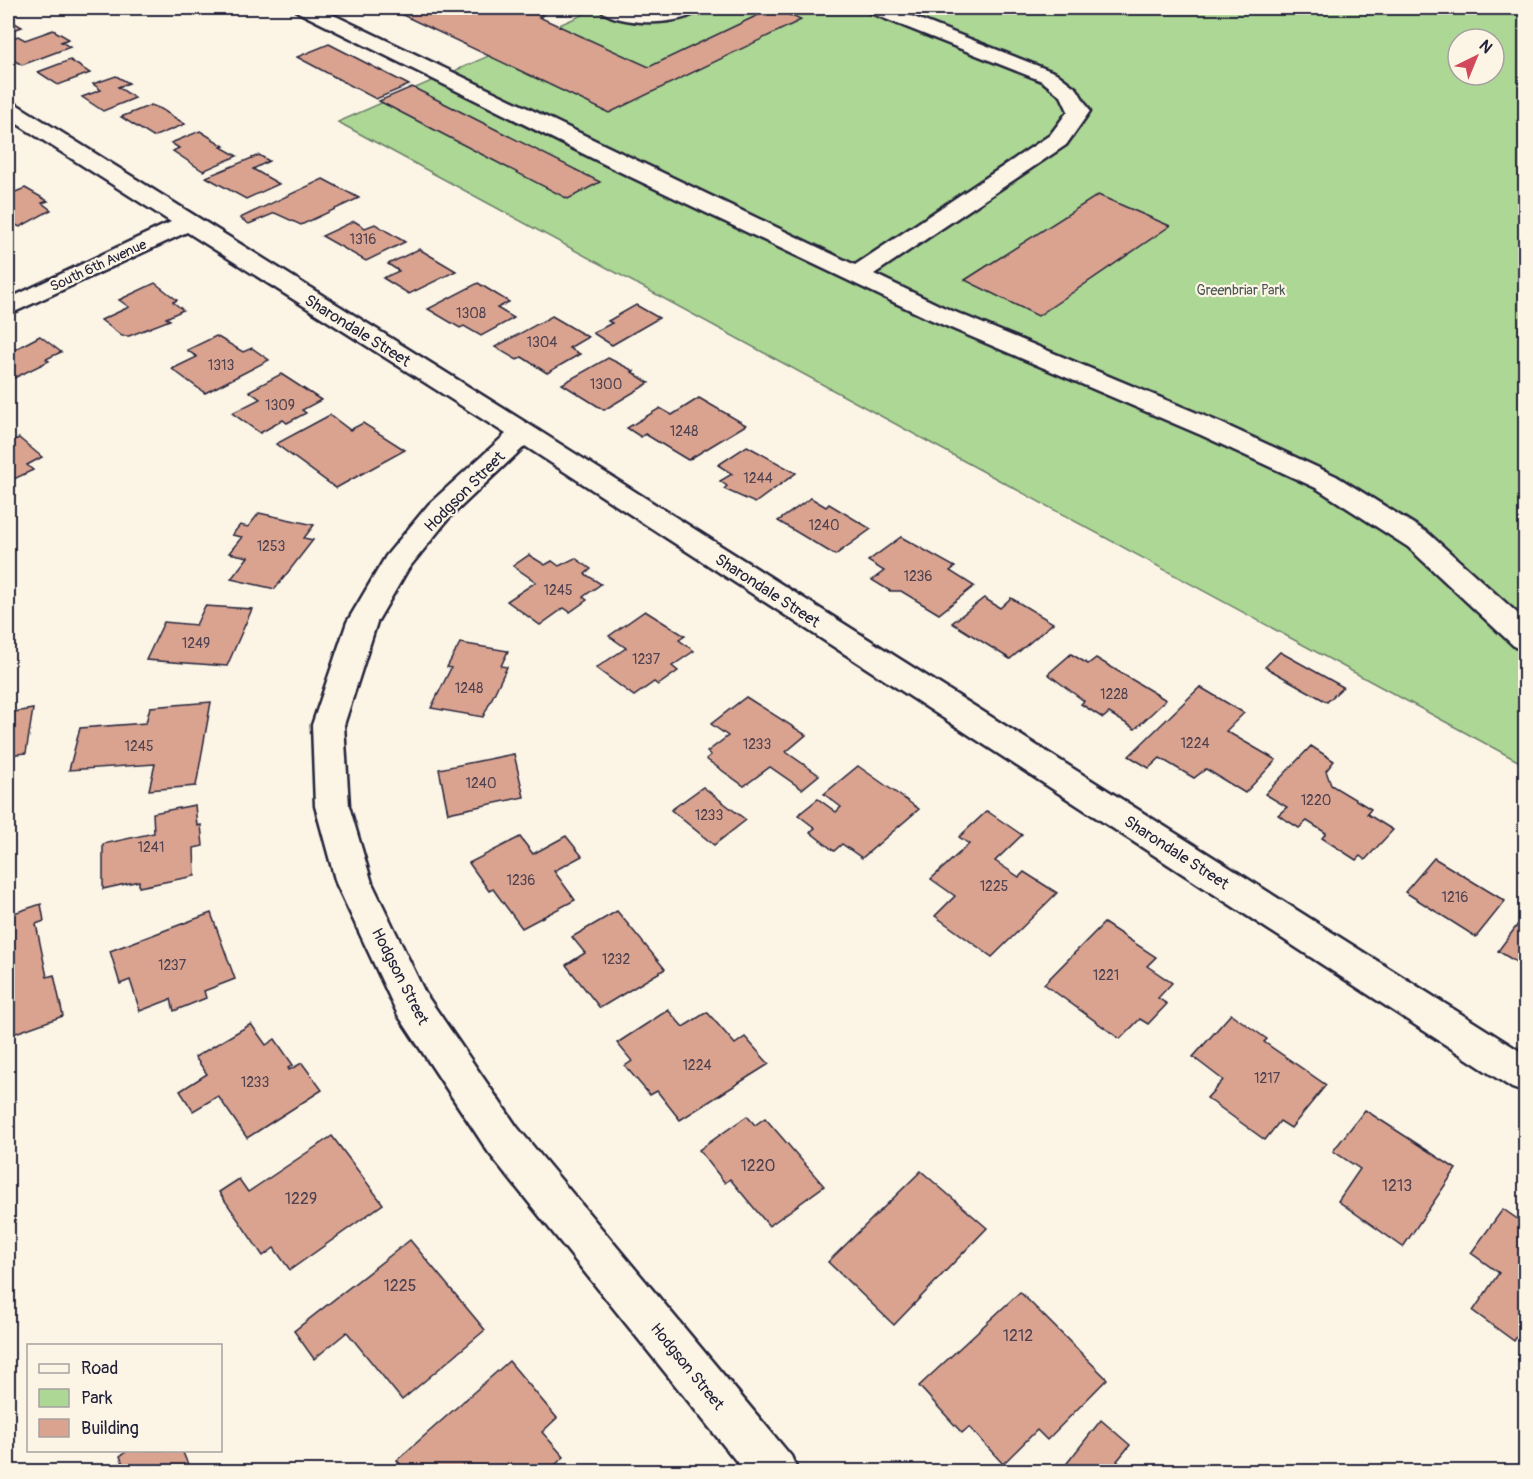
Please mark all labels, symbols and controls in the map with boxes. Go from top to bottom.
north arrow [1446,27,1506,87]
text: N [1475,36,1496,58]
house number: 1316 [350,231,376,248]
street label: South 6th Avenue [47,236,149,295]
park label: Greenbriar Park [1197,282,1286,299]
street label: Sharondale Street [301,290,415,372]
house number: 1308 [456,305,486,322]
house number: 1304 [527,334,557,351]
house number: 1313 [208,357,234,374]
house number: 1300 [590,376,622,393]
house number: 1309 [265,397,295,414]
house number: 1248 [670,423,698,440]
street label: Hodgson Street [420,447,510,536]
house number: 1244 [743,470,773,487]
house number: 1240 [809,517,839,534]
house number: 1253 [257,538,286,555]
street label: Sharondale Street [711,550,824,632]
house number: 1236 [904,568,932,585]
house number: 1245 [543,582,573,599]
house number: 1249 [182,635,210,652]
house number: 1237 [632,651,661,668]
house number: 1248 [455,680,483,697]
house number: 1228 [1100,686,1128,703]
house number: 1224 [1180,735,1210,752]
house number: 1233 [743,736,771,753]
house number: 1245 [124,738,154,755]
house number: 1240 [466,775,496,792]
house number: 1220 [1301,792,1331,809]
house number: 1233 [695,807,723,824]
street label: Sharondale Street [1120,812,1233,894]
house number: 1241 [138,839,164,856]
house number: 1236 [507,872,535,889]
house number: 1225 [980,878,1008,895]
house number: 1216 [1442,889,1468,906]
street label: Hodgson Street [367,925,433,1029]
house number: 1232 [602,951,630,968]
house number: 1237 [158,957,187,974]
house number: 1221 [1093,967,1119,984]
house number: 1224 [682,1057,712,1074]
house number: 1217 [1254,1070,1281,1087]
house number: 1233 [241,1074,269,1091]
house number: 1220 [740,1156,776,1176]
house number: 1213 [1382,1176,1412,1196]
house number: 1229 [285,1189,317,1209]
house number: 1225 [384,1276,416,1296]
street label: Hodgson Street [646,1319,729,1415]
house number: 1212 [1003,1326,1033,1346]
legend [27,1344,222,1452]
text: Road [81,1357,118,1380]
text: Park [81,1387,113,1410]
text: Building [81,1417,139,1440]

